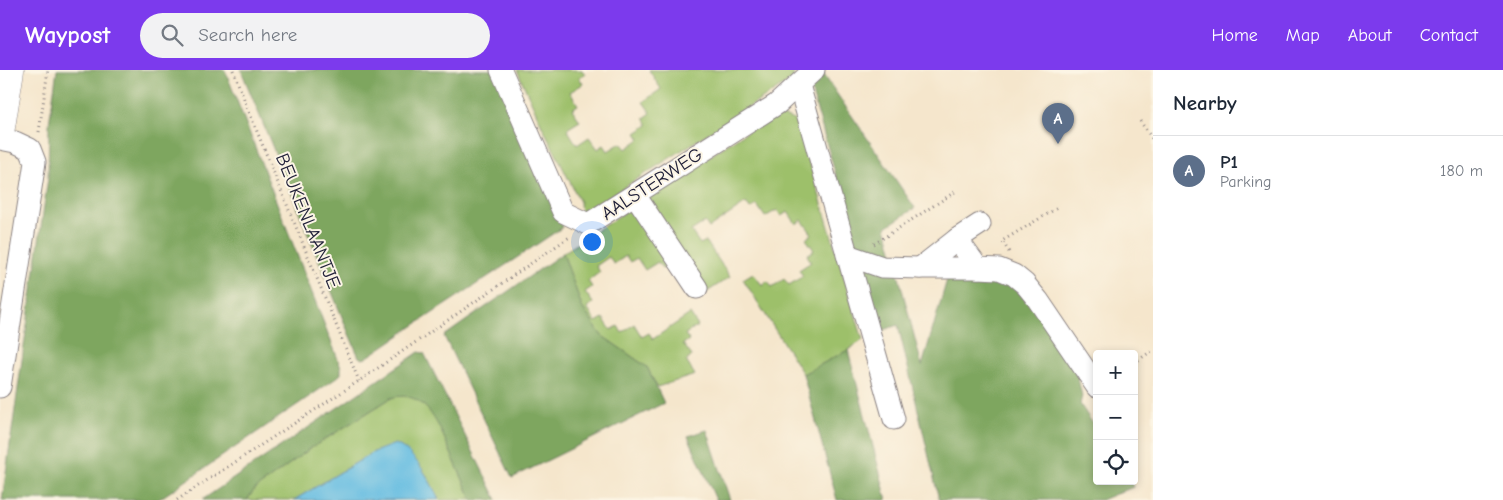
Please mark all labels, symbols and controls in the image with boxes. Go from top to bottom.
search box [140,13,490,58]
text: Waypost [25,21,110,49]
icon: search [158,21,186,49]
text: Search here [198,24,297,46]
text: Home [1211,25,1258,46]
text: Map [1286,25,1320,46]
text: About [1348,25,1392,46]
text: Contact [1420,25,1478,46]
text: Nearby [1173,91,1237,115]
pin: A [1042,103,1074,144]
street label: AALSTERWEG [597,143,707,225]
street label: BEUKENLAANTJE [271,150,345,292]
text: P1 [1220,151,1238,173]
text: A [1185,162,1193,180]
text: 180 m [1440,162,1483,180]
text: Parking [1220,173,1272,191]
your location [579,229,605,255]
map controls [1093,350,1138,485]
button: + [1093,350,1138,395]
button: − [1093,395,1138,440]
button: locate [1093,440,1138,485]

